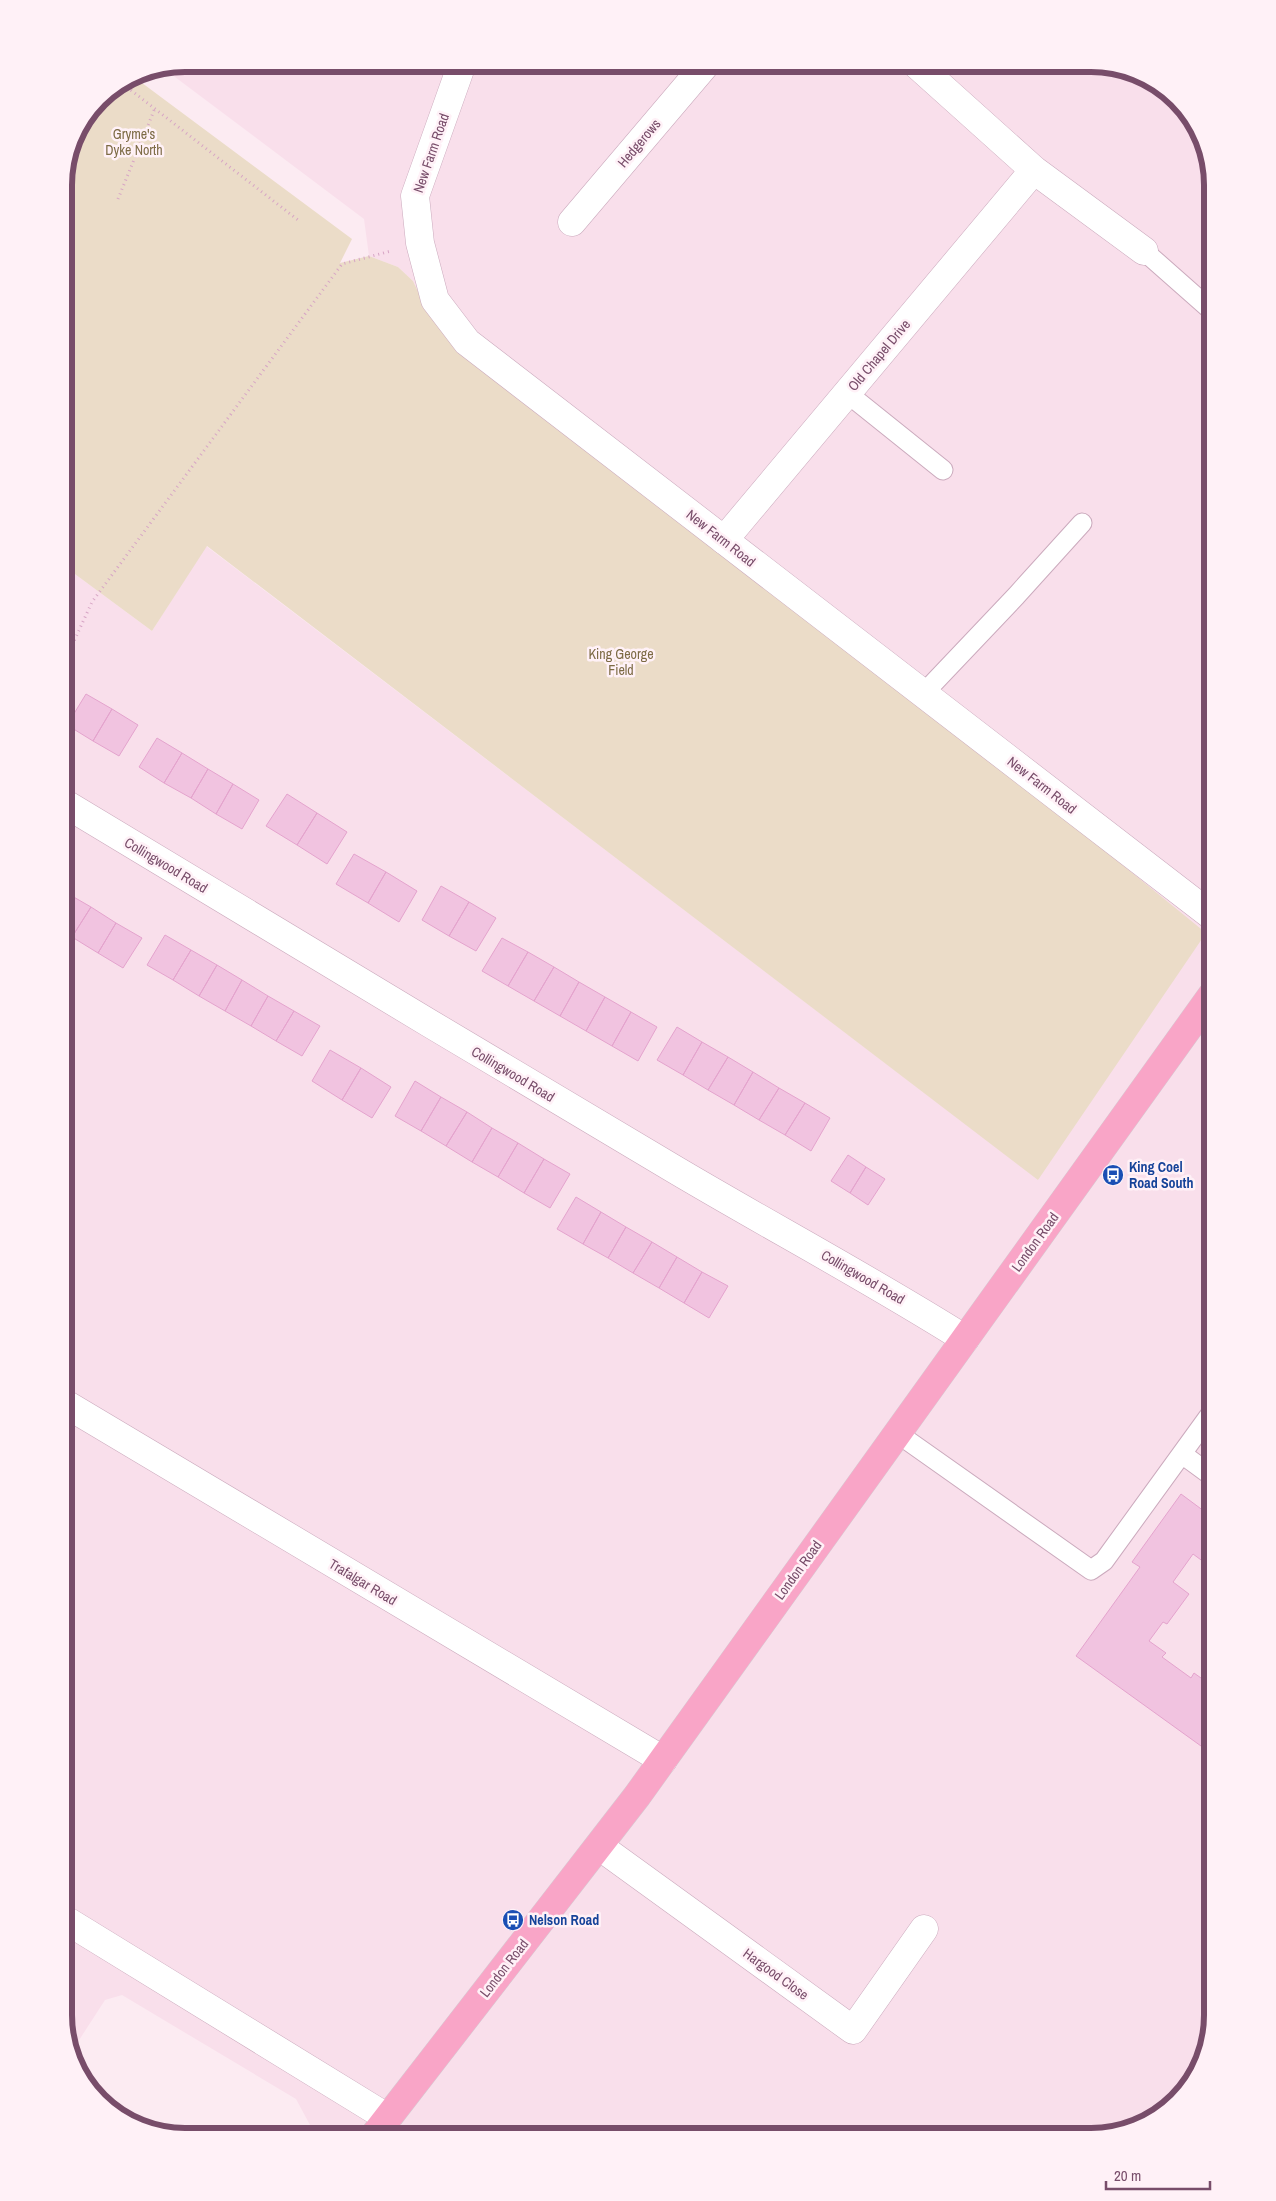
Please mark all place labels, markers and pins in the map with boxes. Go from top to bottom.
place label: King Coel Road South [1129,1158,1193,1192]
bus stop icon: King Coel Road South [1101,1163,1125,1187]
bus stop icon: Nelson Road [501,1908,525,1932]
place label: Nelson Road [529,1911,599,1929]

